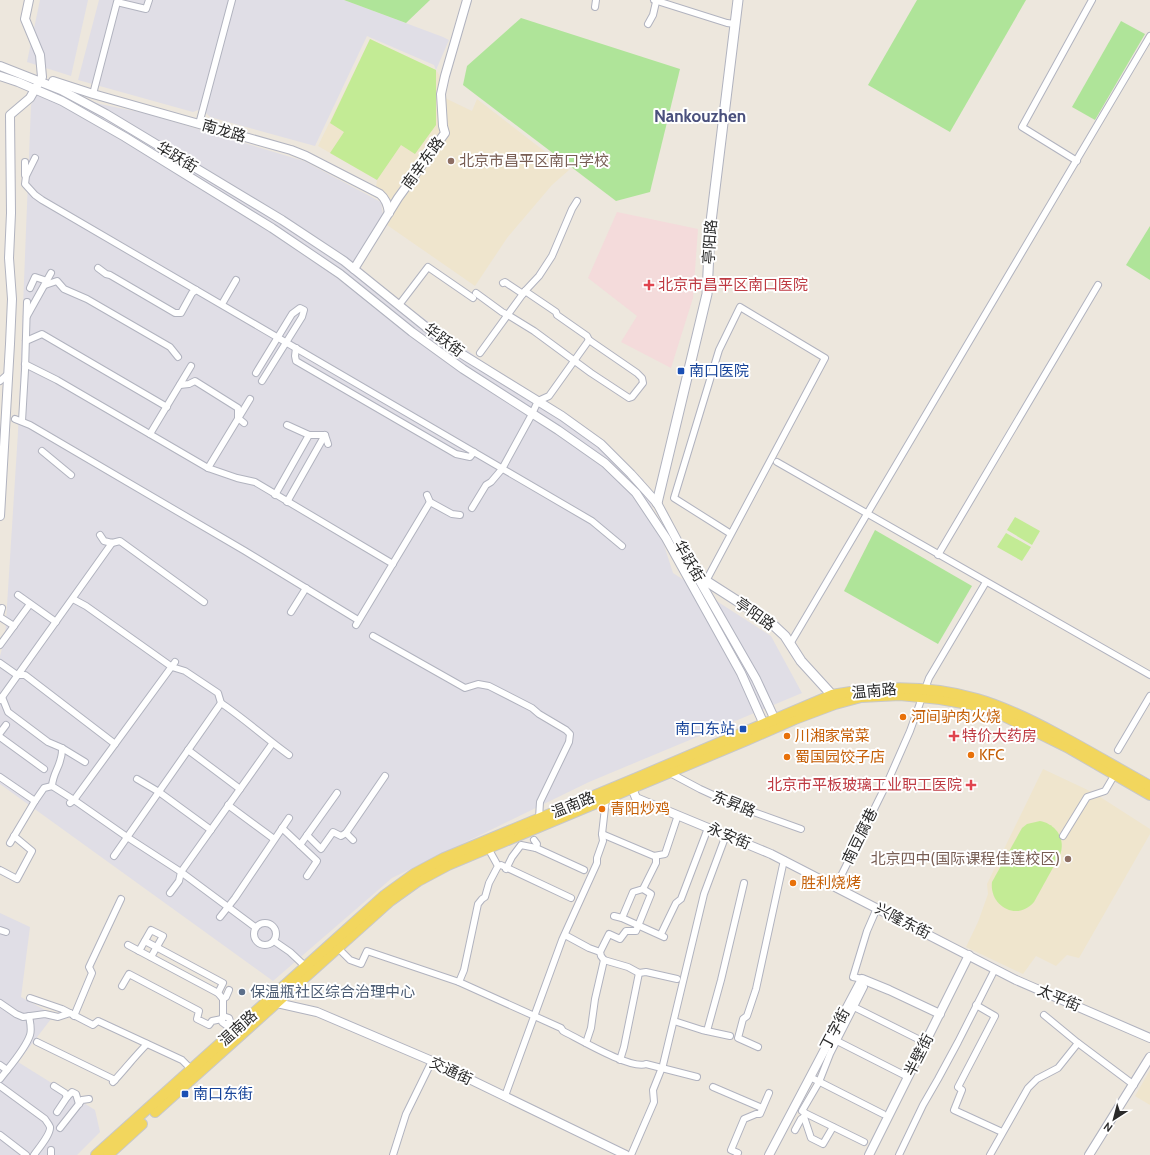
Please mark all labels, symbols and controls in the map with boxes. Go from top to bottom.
district label: Nankouzhen [654,106,746,126]
street label: 南龙路 [200,116,248,146]
street label: 南辛东路 [398,133,448,193]
street label: 华跃街 [153,138,201,176]
place label: 北京市昌平区南口学校 [459,152,609,170]
marker: 北京市昌平区南口学校 [446,156,456,166]
street label: 亭阳路 [699,219,721,265]
place label: 北京市昌平区南口医院 [658,276,808,294]
marker: 北京市昌平区南口医院 [643,279,655,291]
street label: 华跃街 [421,319,467,361]
place label: 南口医院 [689,362,749,380]
marker: 南口医院 [676,366,686,376]
street label: 华跃街 [670,537,708,585]
street label: 亭阳路 [731,594,779,634]
street label: 温南路 [851,680,897,702]
place label: 河间驴肉火烧 [911,708,1001,726]
marker: 河间驴肉火烧 [898,712,908,722]
place label: 南口东站 [675,720,735,738]
marker: 南口东站 [738,724,748,734]
place label: 川湘家常菜 [795,727,870,745]
place label: 特价大药房 [962,727,1037,745]
marker: 川湘家常菜 [782,731,792,741]
marker: 特价大药房 [949,731,959,741]
place label: KFC [979,746,1004,764]
place label: 蜀国园饺子店 [795,748,885,766]
marker: KFC [966,750,976,760]
marker: 蜀国园饺子店 [782,752,792,762]
place label: 北京市平板玻璃工业职工医院 [767,776,962,794]
marker: 北京市平板玻璃工业职工医院 [965,779,977,791]
street label: 东昇路 [710,787,758,821]
street label: 温南路 [549,788,597,822]
place label: 青阳炒鸡 [610,800,670,818]
marker: 青阳炒鸡 [597,804,607,814]
street label: 南豆腐巷 [839,805,881,867]
street label: 永安街 [705,819,753,853]
place label: 北京四中(国际课程佳莲校区) [871,850,1060,868]
marker: 北京四中(国际课程佳莲校区) [1063,854,1073,864]
place label: 胜利烧烤 [801,874,861,892]
marker: 胜利烧烤 [788,878,798,888]
street label: 兴隆东街 [872,899,934,943]
street label: 太平街 [1035,981,1083,1015]
place label: 保温瓶社区综合治理中心 [250,983,415,1001]
marker: 保温瓶社区综合治理中心 [237,987,247,997]
street label: 丁字街 [816,1005,854,1053]
street label: 温南路 [215,1006,261,1050]
street label: 半壁街 [901,1031,937,1079]
street label: 交通街 [427,1053,475,1089]
place label: 南口东街 [193,1085,253,1103]
marker: 南口东街 [180,1089,190,1099]
north arrow [1094,1099,1134,1139]
text: N [1101,1119,1115,1135]

